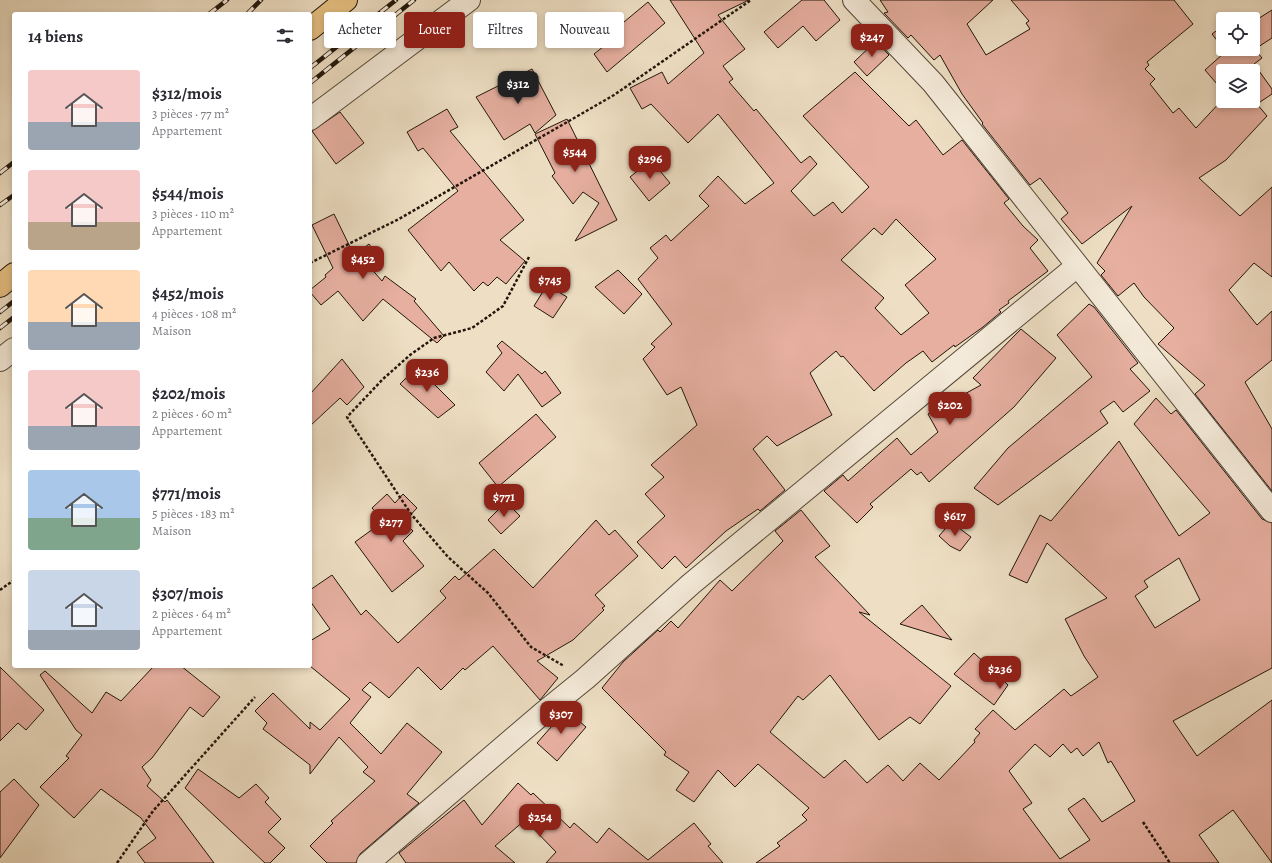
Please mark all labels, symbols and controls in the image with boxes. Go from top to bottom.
chip: Acheter [324,12,396,48]
chip: Louer [404,12,465,48]
chip: Filtres [473,12,537,48]
chip: Nouveau [545,12,624,48]
map controls [1216,12,1260,108]
button: locate [1216,12,1260,56]
pin: $247 [848,24,896,58]
text: 14 biens [28,25,83,48]
icon: filters [274,25,296,47]
text: $247 [860,28,884,45]
button: layers [1216,64,1260,108]
pin: $312 [494,71,542,105]
text: $312 [507,75,529,92]
text: $312/mois [152,82,222,105]
icon: home [60,86,108,134]
text: 3 pièces · 77 m² [152,105,229,122]
text: Appartement [152,122,222,139]
pin: $544 [551,139,599,173]
text: $544 [563,143,587,160]
pin: $296 [626,146,674,180]
text: $296 [638,150,662,167]
text: $544/mois [152,182,224,205]
icon: home [60,186,108,234]
text: 3 pièces · 110 m² [152,205,234,222]
text: Appartement [152,222,222,239]
pin: $452 [339,246,387,280]
text: $452 [351,250,375,267]
pin: $745 [526,267,574,301]
text: $745 [538,271,562,288]
text: $452/mois [152,282,224,305]
icon: home [60,286,108,334]
text: 4 pièces · 108 m² [152,305,236,322]
text: Maison [152,322,191,339]
pin: $236 [403,359,451,393]
text: $236 [415,363,439,380]
text: $202/mois [152,382,225,405]
icon: home [60,386,108,434]
pin: $202 [926,392,974,426]
text: $202 [937,396,963,413]
text: 2 pièces · 60 m² [152,405,232,422]
text: Appartement [152,422,222,439]
text: $771/mois [152,482,221,505]
pin: $771 [480,484,528,518]
icon: home [60,486,108,534]
text: $771 [493,488,515,505]
pin: $617 [931,503,979,537]
text: 5 pièces · 183 m² [152,505,234,522]
text: $617 [944,507,966,524]
pin: $277 [367,509,415,543]
text: $277 [379,513,403,530]
text: Maison [152,522,191,539]
text: $307/mois [152,582,224,605]
icon: home [60,586,108,634]
text: 2 pièces · 64 m² [152,605,231,622]
text: Appartement [152,622,222,639]
pin: $236 [976,656,1024,690]
text: $236 [988,660,1012,677]
pin: $307 [537,701,585,735]
text: $307 [549,705,573,722]
pin: $254 [516,804,564,838]
text: $254 [528,808,552,825]

